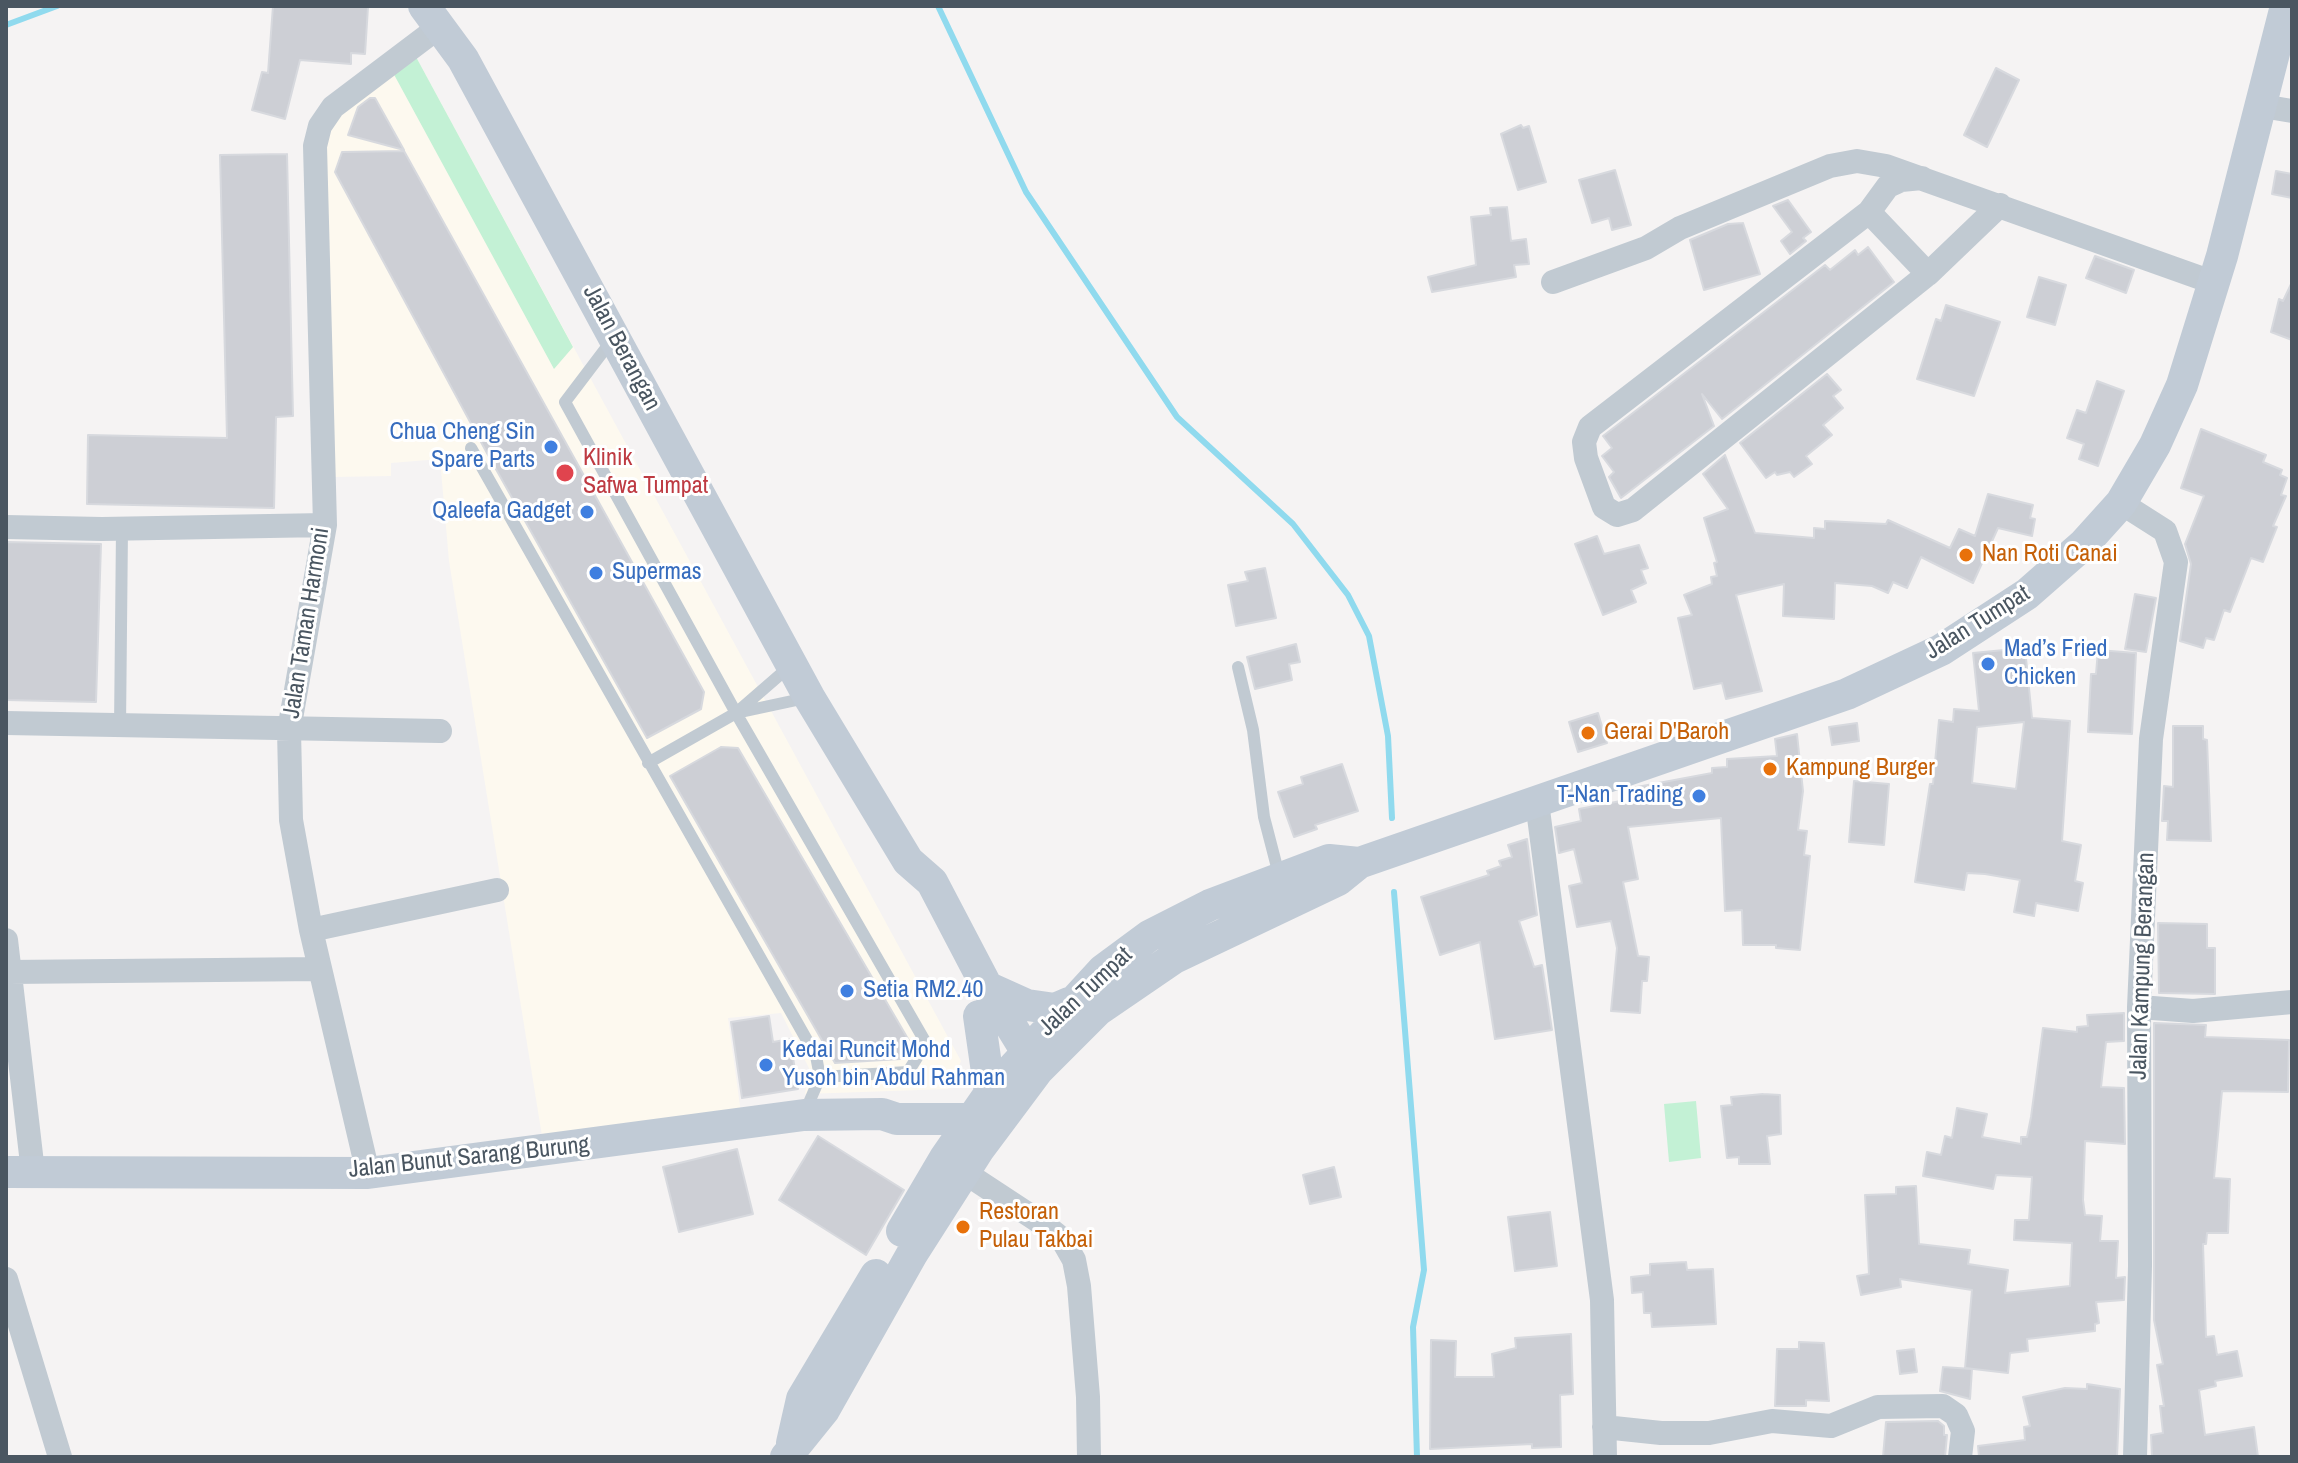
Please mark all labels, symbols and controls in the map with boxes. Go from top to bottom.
street label: Jalan Berangan [576,280,666,416]
place label: Chua Cheng Sin Spare Parts [389,419,535,475]
marker: Chua Cheng Sin Spare Parts [542,438,560,456]
place label: Klinik Safwa Tumpat [583,445,708,501]
marker: Klinik Safwa Tumpat [554,462,576,484]
place label: Qaleefa Gadget [432,498,571,526]
marker: Qaleefa Gadget [578,503,596,521]
street label: Jalan Taman Harmoni [278,525,336,721]
place label: Nan Roti Canai [1982,541,2118,569]
marker: Nan Roti Canai [1957,546,1975,564]
place label: Supermas [612,559,702,587]
marker: Supermas [587,564,605,582]
street label: Jalan Tumpat [1921,580,2035,666]
place label: Mad’s Fried Chicken [2004,636,2108,692]
marker: Mad’s Fried Chicken [1979,655,1997,673]
place label: Gerai D'Baroh [1604,719,1729,747]
marker: Gerai D'Baroh [1579,724,1597,742]
place label: Kampung Burger [1786,755,1935,783]
marker: Kampung Burger [1761,760,1779,778]
place label: T-Nan Trading [1557,782,1683,810]
marker: T-Nan Trading [1690,787,1708,805]
street label: Jalan Kampung Berangan [2125,852,2161,1080]
street label: Jalan Tumpat [1033,941,1139,1043]
place label: Setia RM2.40 [863,977,983,1005]
marker: Setia RM2.40 [838,982,856,1000]
place label: Kedai Runcit Mohd Yusoh bin Abdul Rahman [782,1037,1005,1093]
marker: Kedai Runcit Mohd Yusoh bin Abdul Rahman [757,1056,775,1074]
street label: Jalan Bunut Sarang Burung [347,1131,591,1185]
place label: Restoran Pulau Takbai [979,1199,1093,1255]
marker: Restoran Pulau Takbai [954,1218,972,1236]

